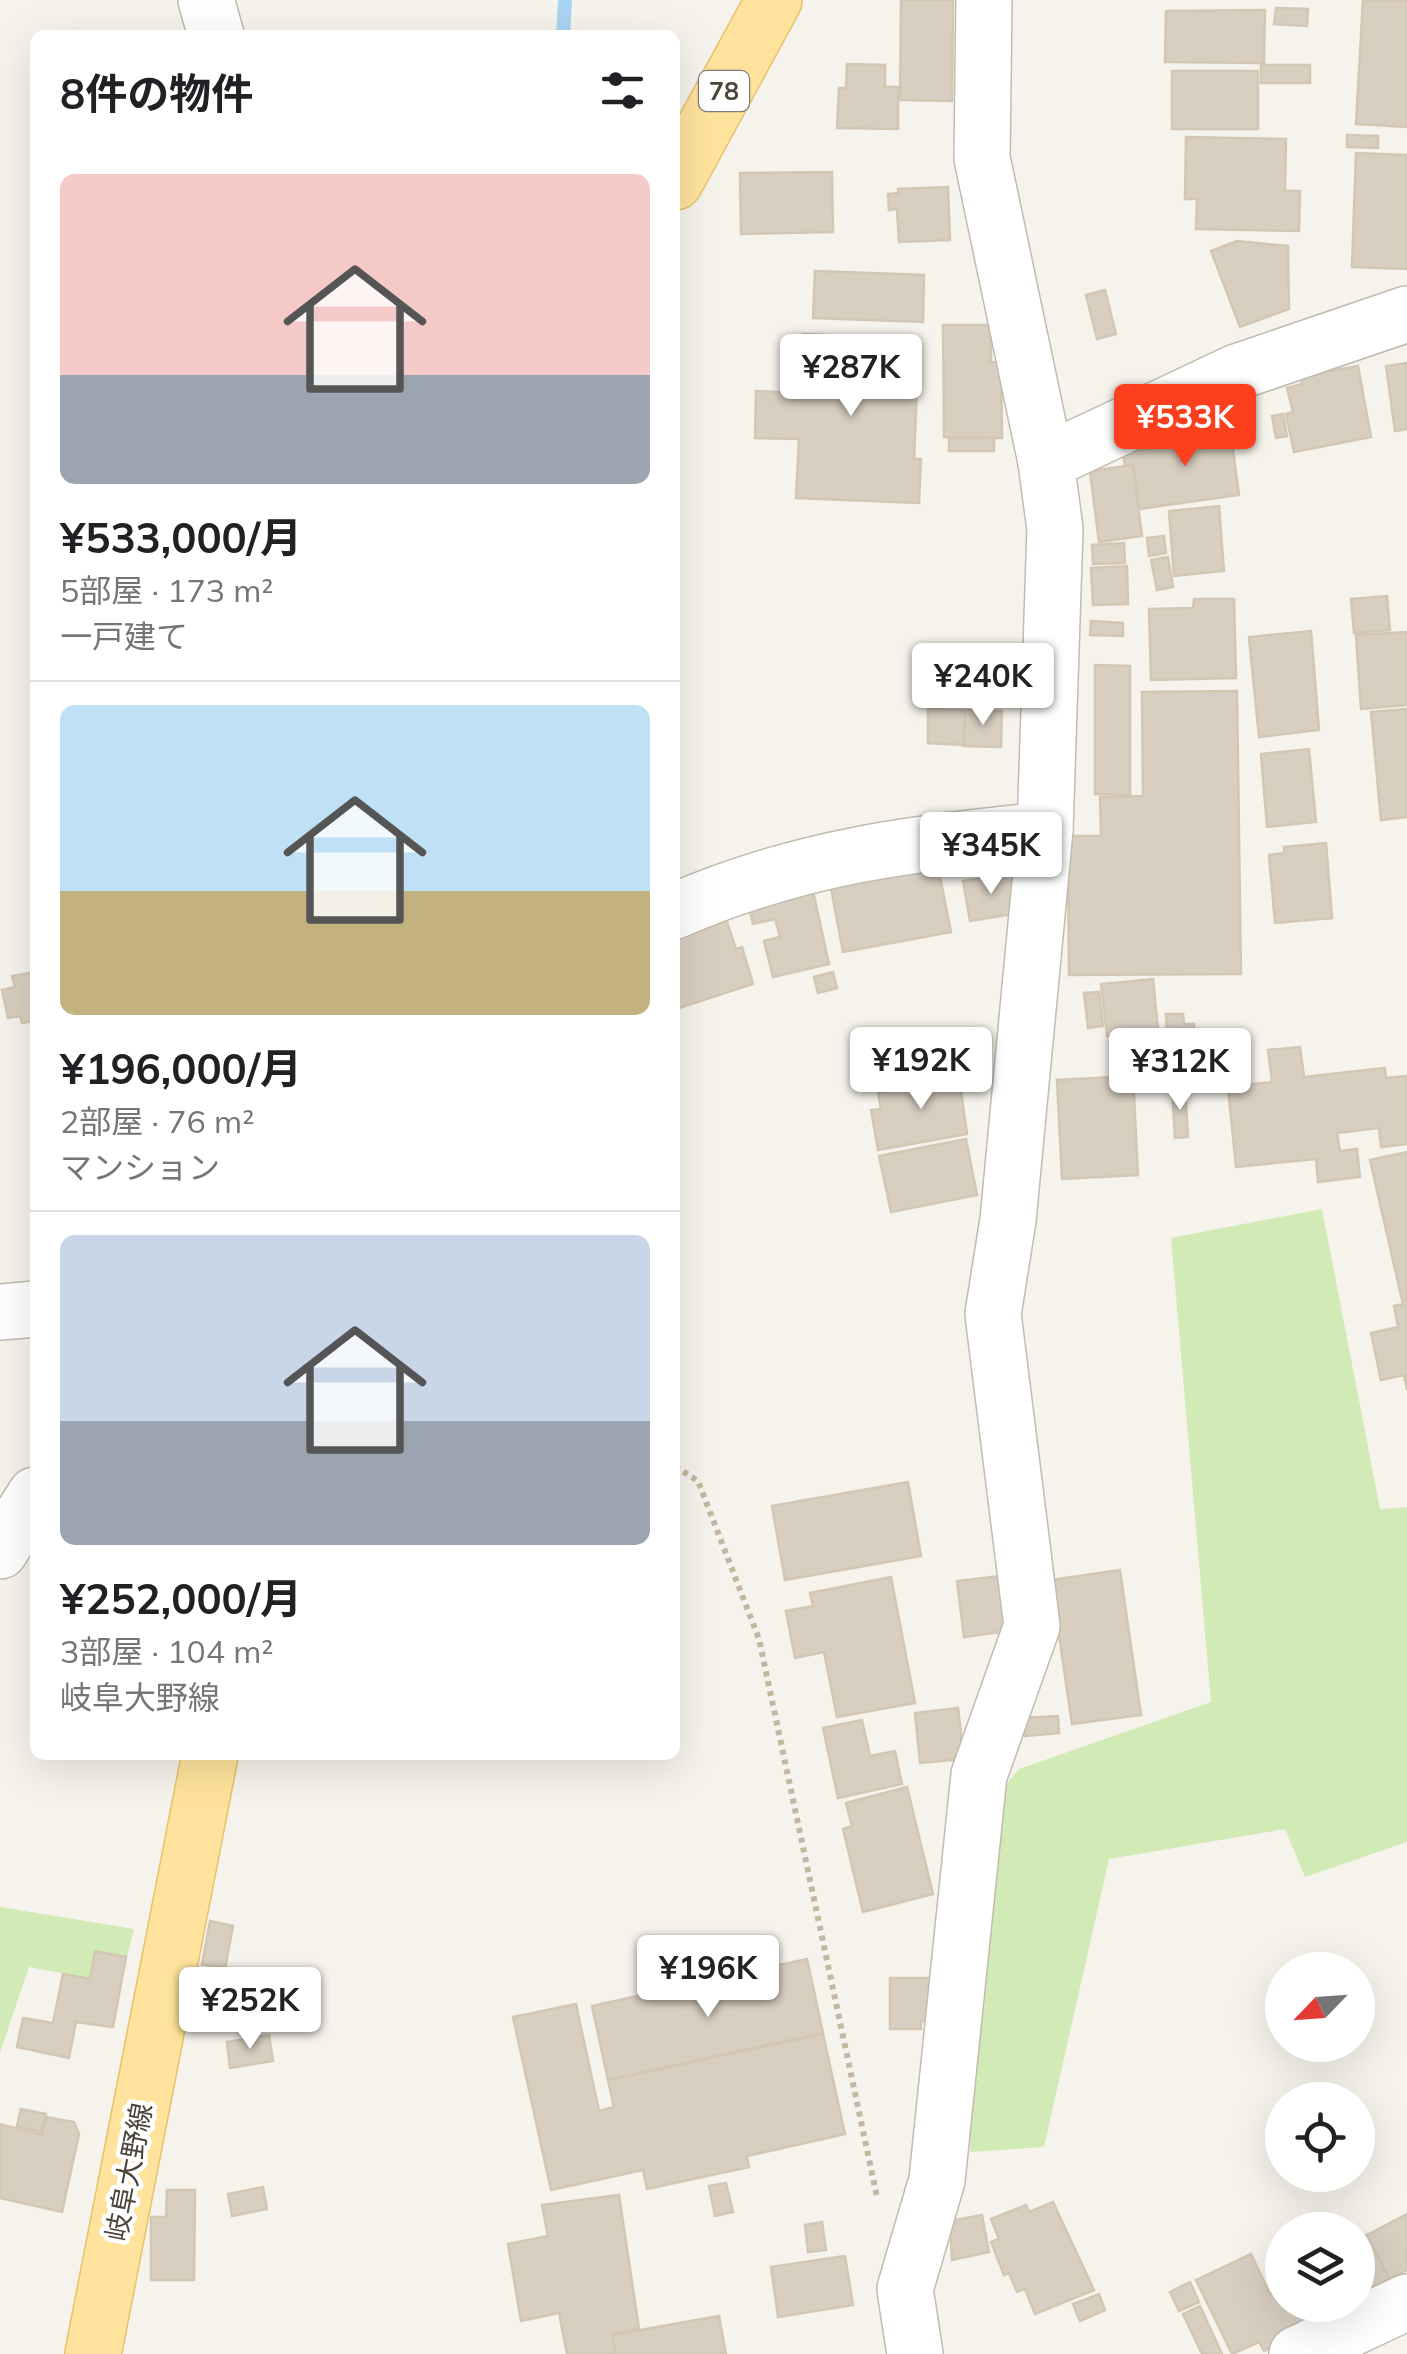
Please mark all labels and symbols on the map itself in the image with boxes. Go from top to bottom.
road number: 78 [699,71,749,111]
pin: ¥287K [781,334,921,419]
pin: ¥533K [1115,384,1255,469]
pin: ¥240K [913,643,1053,728]
pin: ¥345K [921,812,1061,897]
pin: ¥192K [851,1027,991,1112]
pin: ¥312K [1110,1028,1250,1113]
pin: ¥196K [638,1935,778,2020]
north arrow [1265,1952,1375,2062]
pin: ¥252K [180,1967,320,2052]
street label: 岐阜大野線 [98,2100,159,2244]

